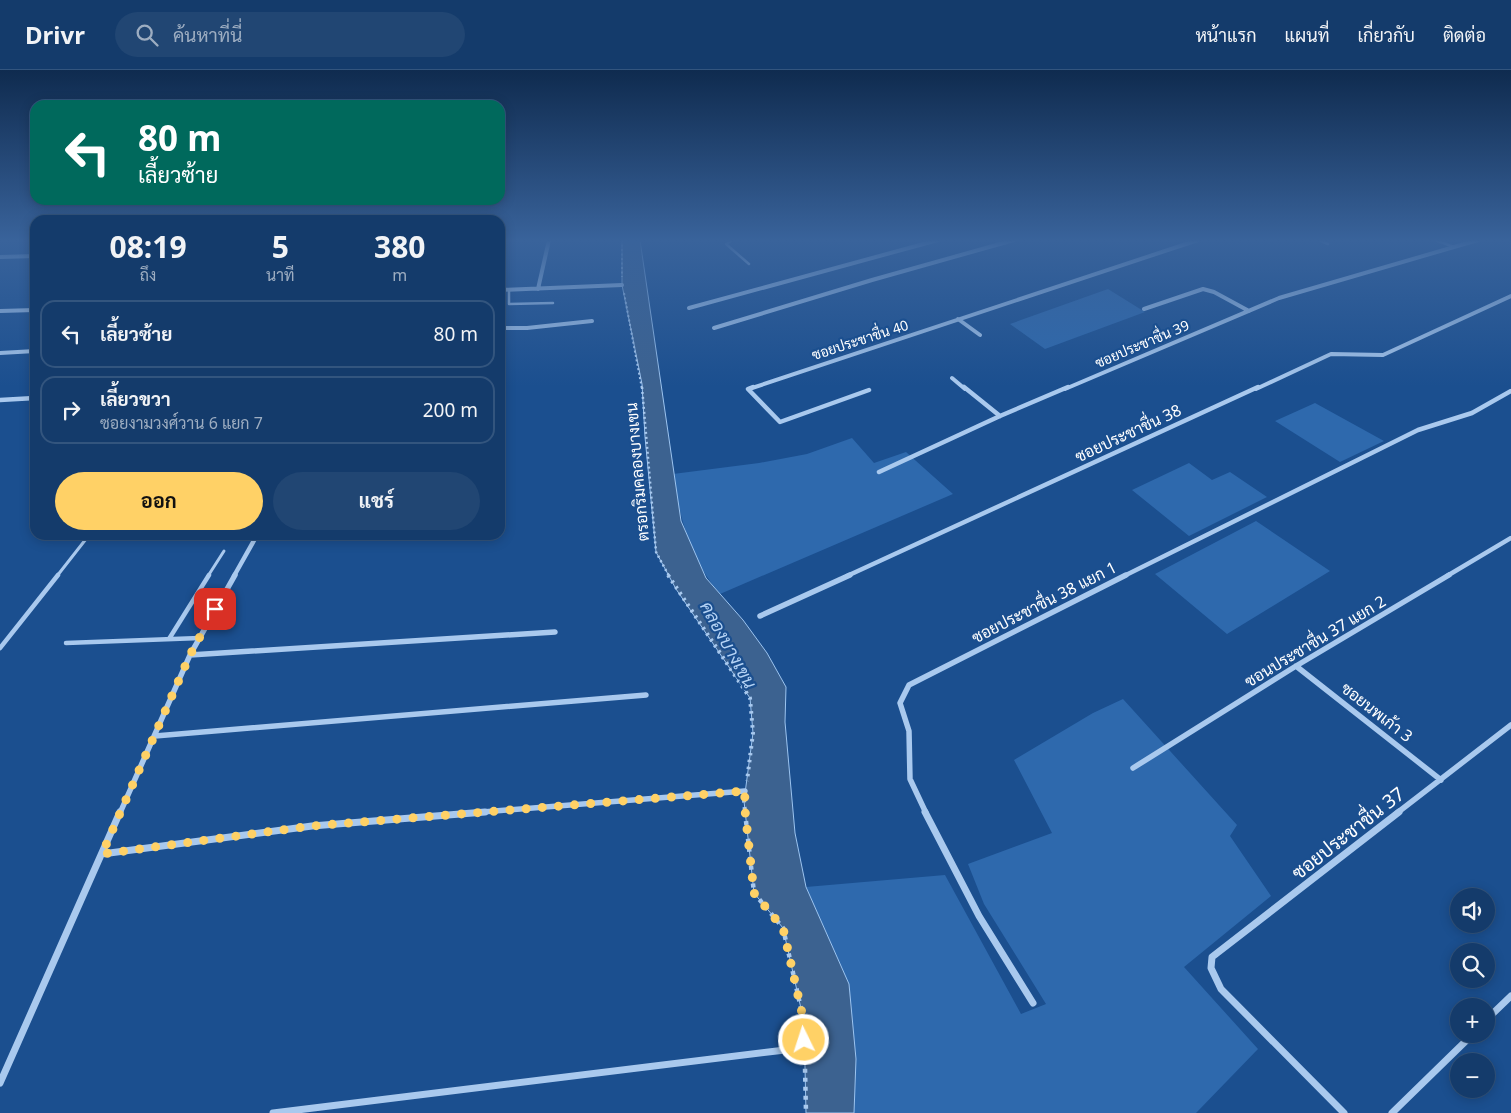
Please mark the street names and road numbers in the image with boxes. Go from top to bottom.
street label: ซอยประชาชื่น 40 [808,313,911,364]
street label: ซอยประชาชื่น 39 [1091,313,1192,372]
street label: ซอยประชาชื่น 38 [1070,396,1185,467]
street label: ตรอกริมคลองบางเขน [620,402,654,542]
street label: ซอยประชาชื่น 38 แยก 1 [966,553,1120,648]
street label: ซอนประชาชื่น 37 แยก 2 [1239,588,1390,692]
street label: ซอยนพเก้า 3 [1337,677,1417,747]
street label: ซอยประชาชื่น 37 [1284,778,1410,885]

